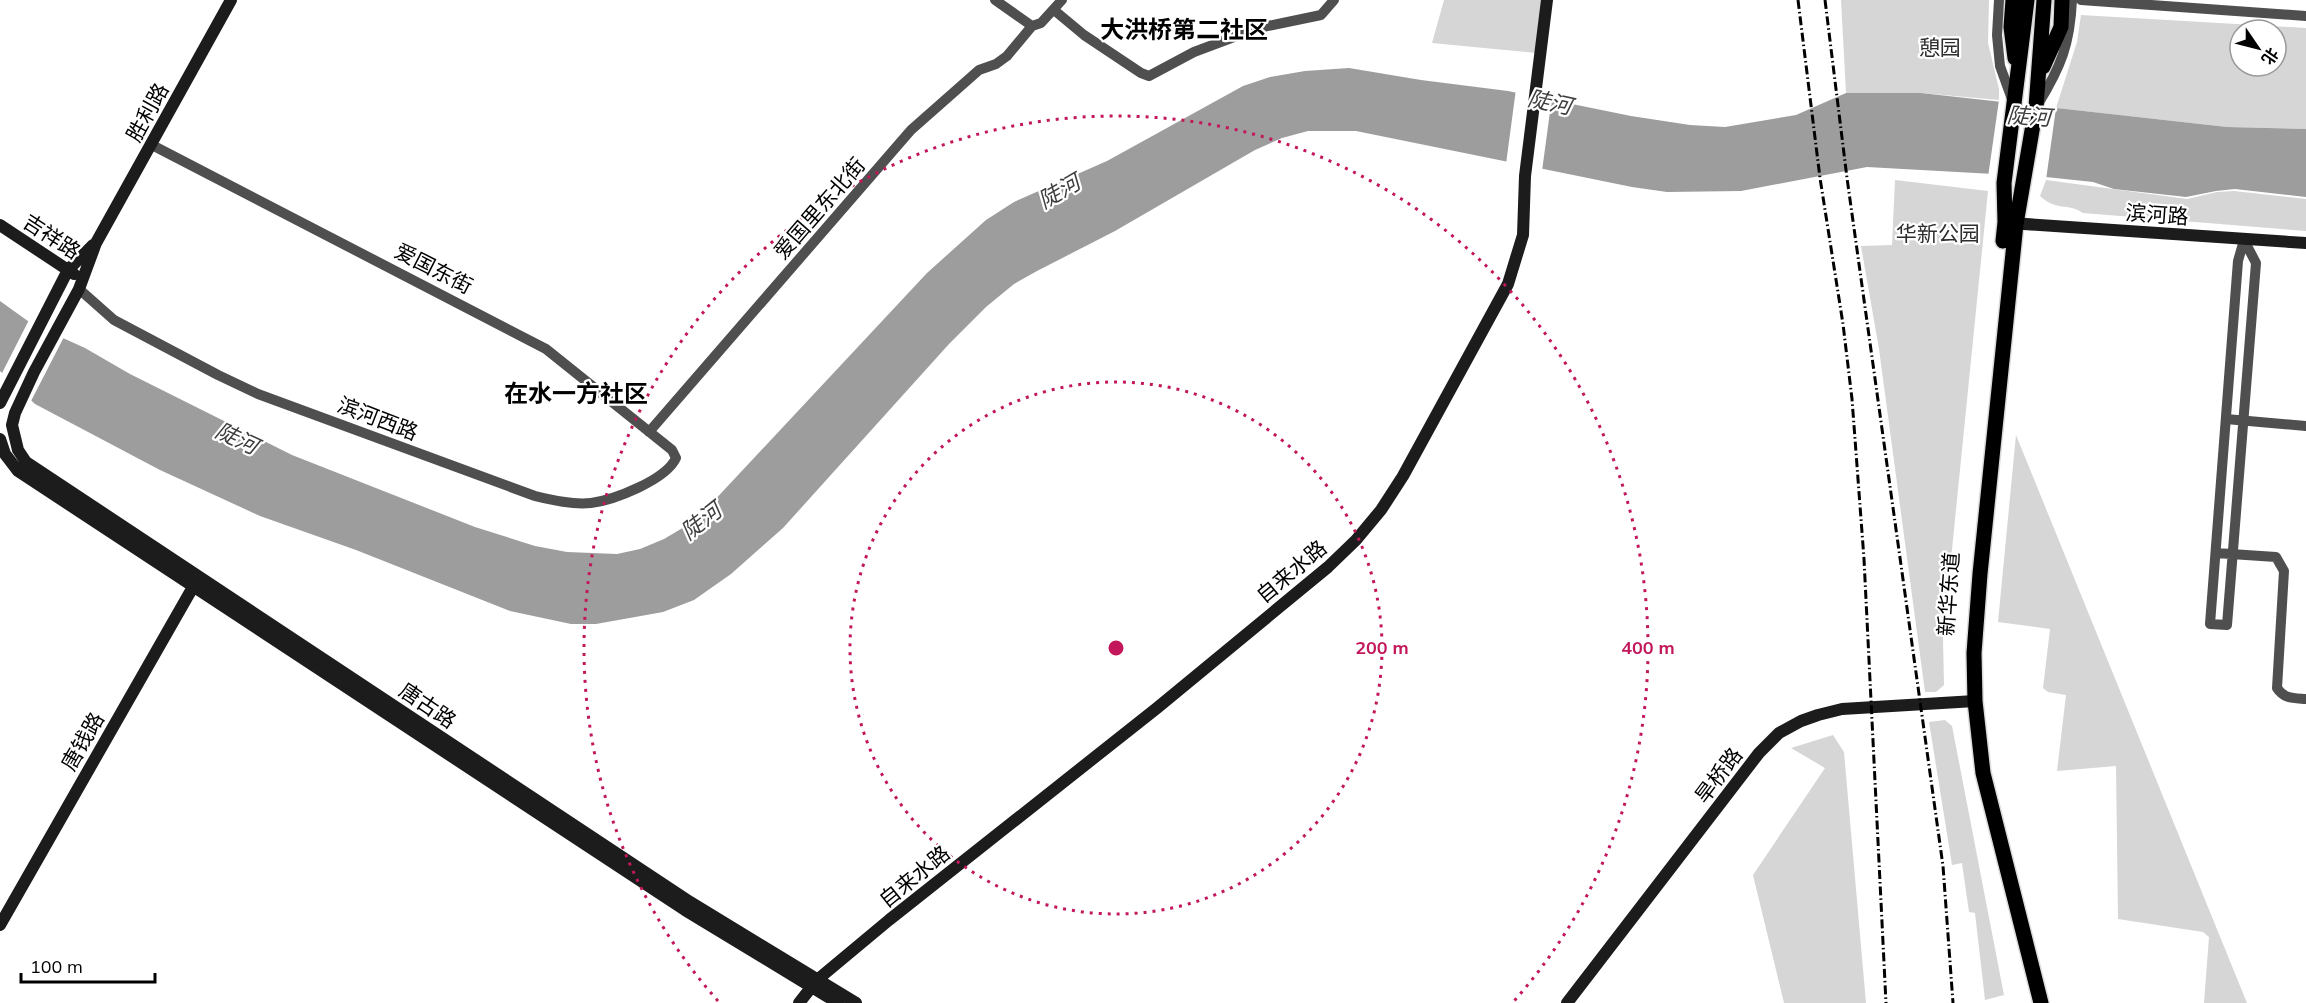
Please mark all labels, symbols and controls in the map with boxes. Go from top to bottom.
district label: 大洪桥第二社区 [1100,14,1268,44]
north arrow [2228,18,2288,78]
park label: 憩园 [1919,34,1961,60]
text: 北 [2258,44,2283,69]
street label: 胜利路 [120,78,174,146]
water label: 陡河 [1526,84,1578,121]
water label: 陡河 [2006,100,2056,132]
street label: 爱国里东北街 [768,152,870,264]
water label: 陡河 [1033,166,1089,214]
street label: 滨河路 [2125,199,2189,229]
street label: 吉祥路 [19,208,85,264]
park label: 华新公园 [1896,220,1980,246]
street label: 爱国东街 [391,237,477,299]
district label: 在水一方社区 [504,378,648,408]
street label: 滨河西路 [334,391,422,445]
water label: 陡河 [211,416,266,462]
water label: 陡河 [675,494,730,546]
street label: 自来水路 [1250,534,1332,608]
street label: 新华东道 [1932,551,1964,637]
text: 200 m [1355,636,1409,659]
text: 400 m [1621,636,1675,659]
centre of rings [1106,638,1126,658]
street label: 唐古路 [395,677,461,733]
street label: 唐钱路 [55,707,109,775]
street label: 旱桥路 [1689,742,1747,808]
street label: 自来水路 [873,839,955,913]
scale bar [21,946,154,984]
text: 100 m [30,955,83,978]

